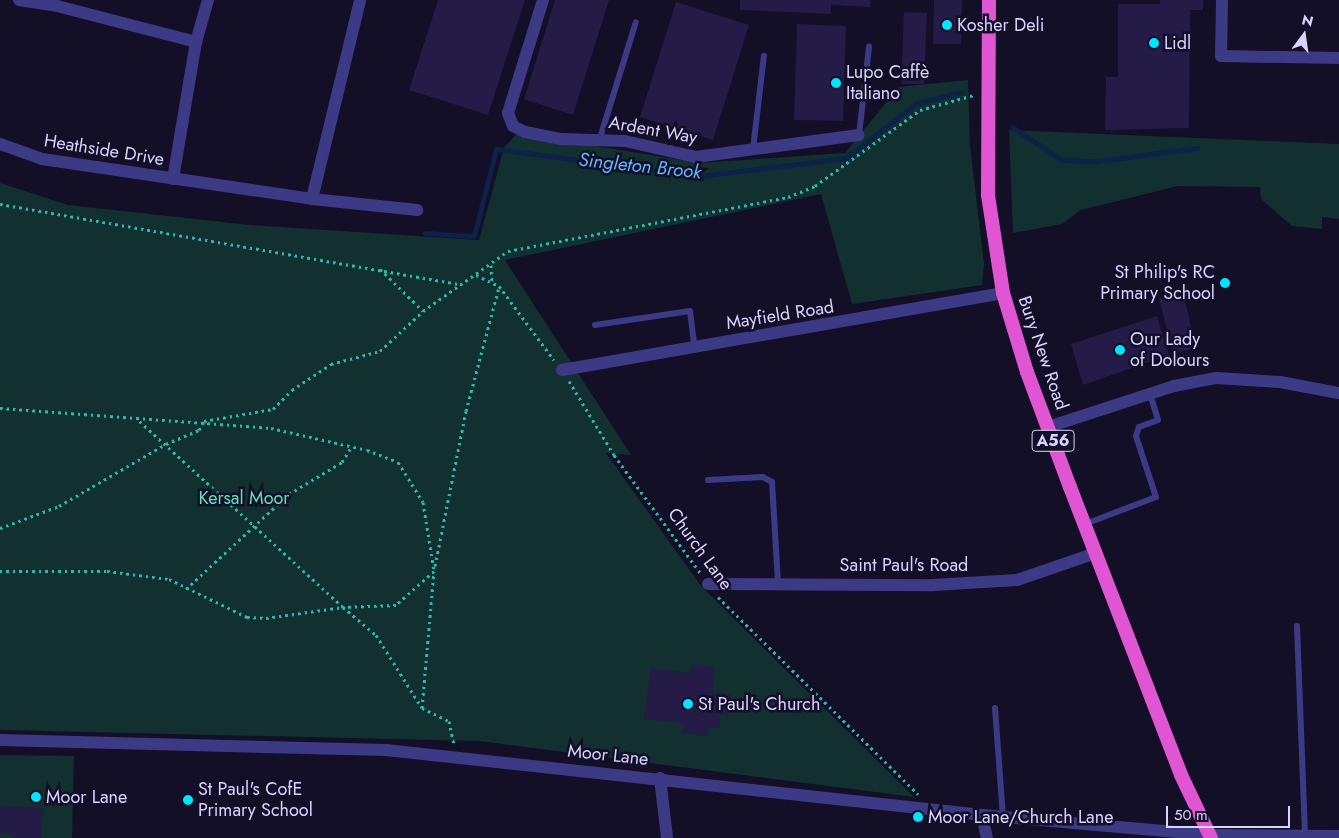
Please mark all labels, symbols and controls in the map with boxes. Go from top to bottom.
text: N [1300,9,1315,31]
north arrow [1279,10,1329,60]
place label: Kosher Deli [957,14,1044,36]
marker: Kosher Deli [941,19,953,31]
place label: Lidl [1164,32,1191,54]
marker: Lidl [1148,37,1160,49]
place label: Lupo Caffè Italiano [846,62,929,104]
marker: Lupo Caffè Italiano [830,77,842,89]
street label: Ardent Way [607,112,699,148]
street label: Heathside Drive [42,130,166,170]
water label: Singleton Brook [578,148,702,184]
place label: St Philip's RC Primary School [1100,262,1215,304]
marker: St Philip's RC Primary School [1219,277,1231,289]
street label: Bury New Road [1013,293,1073,413]
street label: Mayfield Road [725,296,835,334]
place label: Our Lady of Dolours [1130,329,1209,372]
marker: Our Lady of Dolours [1114,344,1126,356]
road number: A56 [1030,428,1076,454]
park label: Kersal Moor [199,487,289,509]
street label: Church Lane [663,504,737,594]
street label: Saint Paul's Road [840,554,968,576]
place label: St Paul's Church [698,693,820,715]
marker: St Paul's Church [682,698,694,710]
street label: Moor Lane [566,740,650,770]
place label: St Paul's CofE Primary School [198,779,313,822]
place label: Moor Lane [46,786,127,808]
marker: Moor Lane [30,791,42,803]
marker: St Paul's CofE Primary School [182,794,194,806]
scale bar [1169,796,1293,828]
text: 50 m [1174,804,1208,826]
place label: Moor Lane/Church Lane [928,806,1113,828]
marker: Moor Lane/Church Lane [912,811,924,823]

